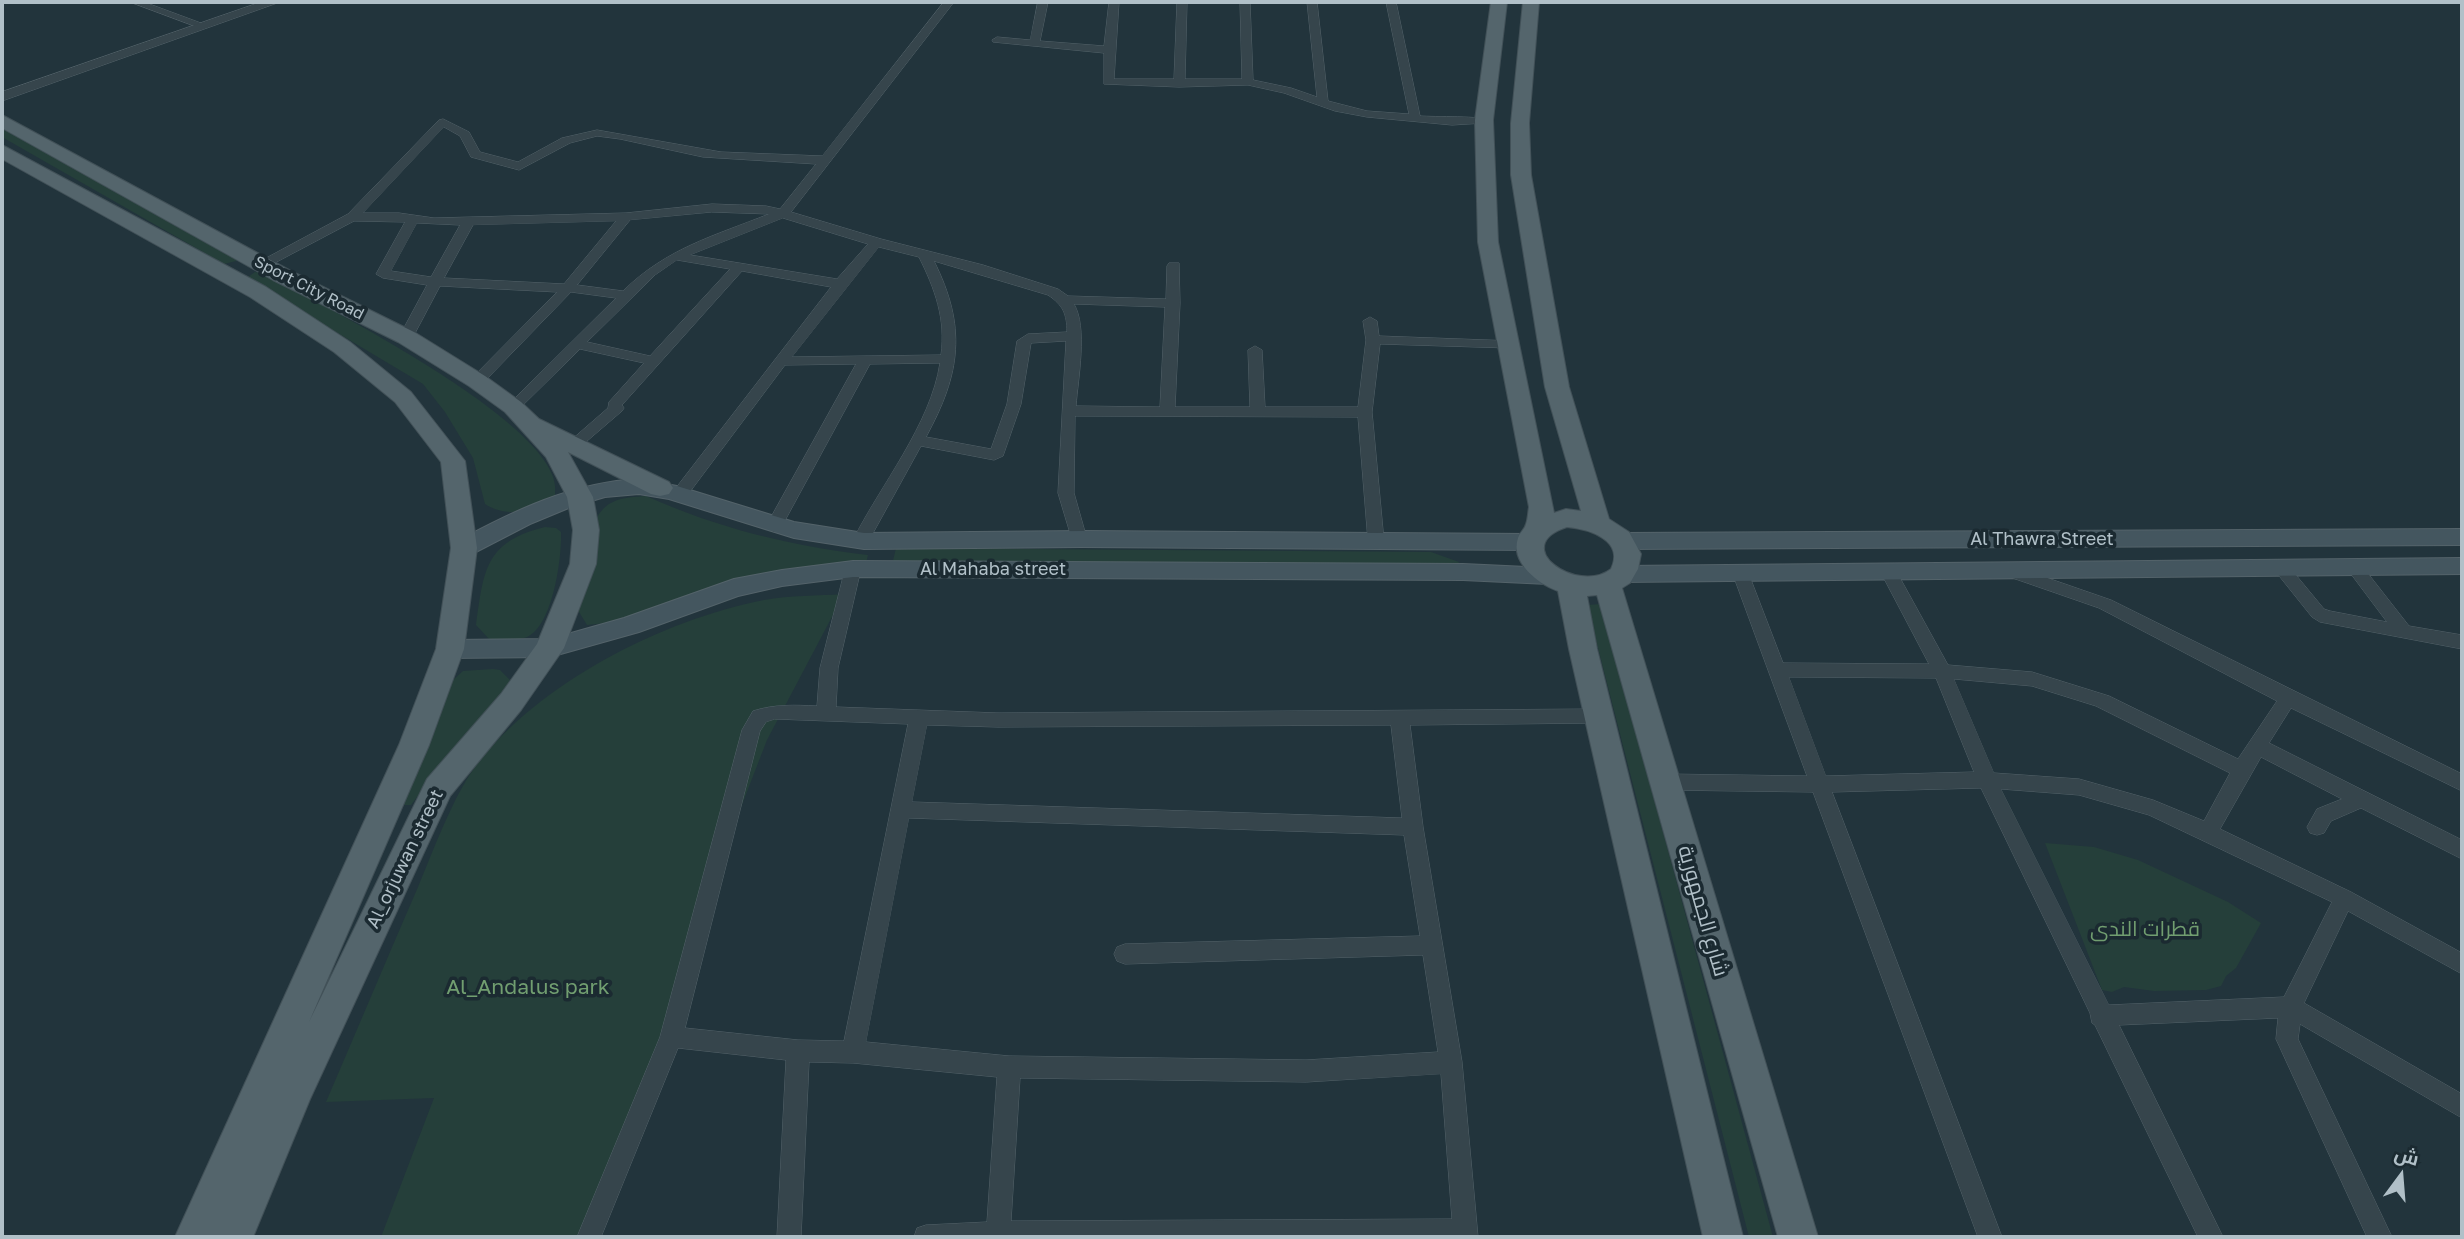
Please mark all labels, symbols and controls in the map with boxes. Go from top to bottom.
street label: Sport City Road [251,252,367,324]
street label: Al Thawra Street [1970,528,2114,550]
street label: Al Mahaba street [920,558,1066,580]
street label: Al_orjuwan street [362,786,448,932]
street label: شارع الجمهورية [1672,843,1734,979]
park label: قطرات الندى [2090,916,2200,942]
park label: Al_Andalus park [446,974,610,1000]
north arrow [2366,1141,2436,1211]
text: ش [2392,1141,2422,1170]

